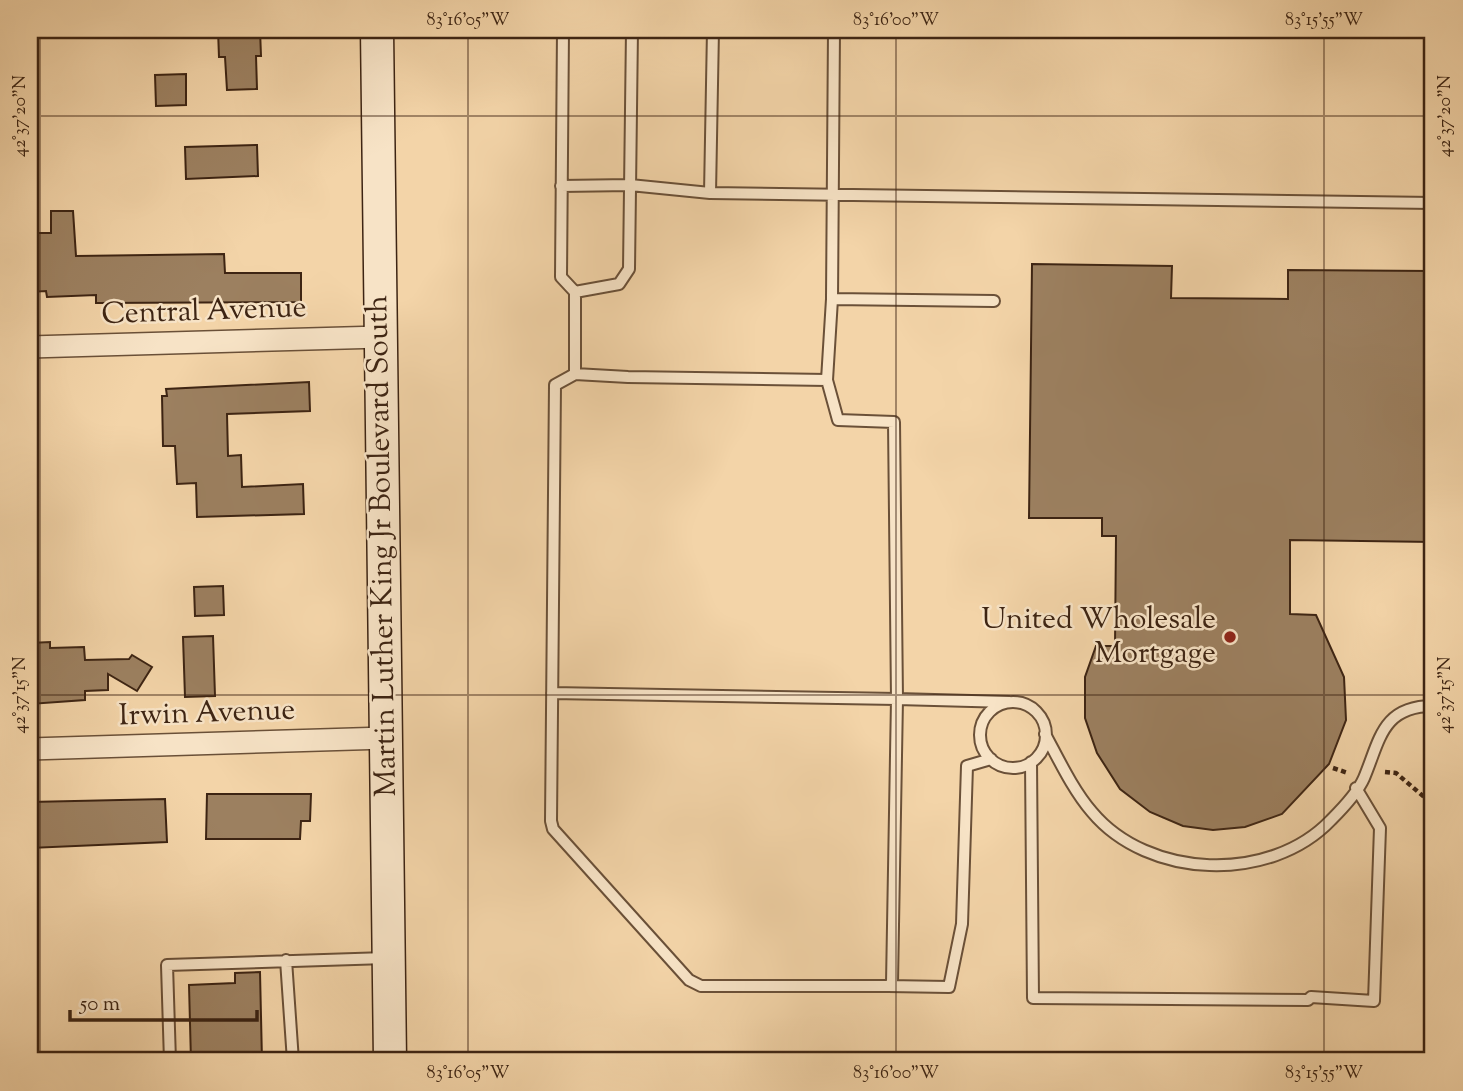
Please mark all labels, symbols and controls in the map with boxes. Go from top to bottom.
text: 83°16'05"W [427,8,509,34]
text: 83°16'00"W [853,8,939,34]
text: 83°15'55"W [1285,8,1363,34]
text: 42°37'20"N [8,75,34,157]
text: 42°37'20"N [1433,75,1459,157]
street label: Central Avenue [101,287,307,337]
street label: Martin Luther King Jr Boulevard South [357,294,409,797]
place label: United Wholesale Mortgage [981,599,1216,676]
marker: United Wholesale Mortgage [1222,629,1238,645]
text: 42°37'15"N [8,656,34,734]
text: 42°37'15"N [1433,656,1459,734]
street label: Irwin Avenue [118,689,296,739]
scale bar [70,979,257,1023]
text: 50 m [79,990,120,1020]
text: 83°16'05"W [427,1061,509,1087]
text: 83°16'00"W [853,1061,939,1087]
text: 83°15'55"W [1285,1061,1363,1087]

